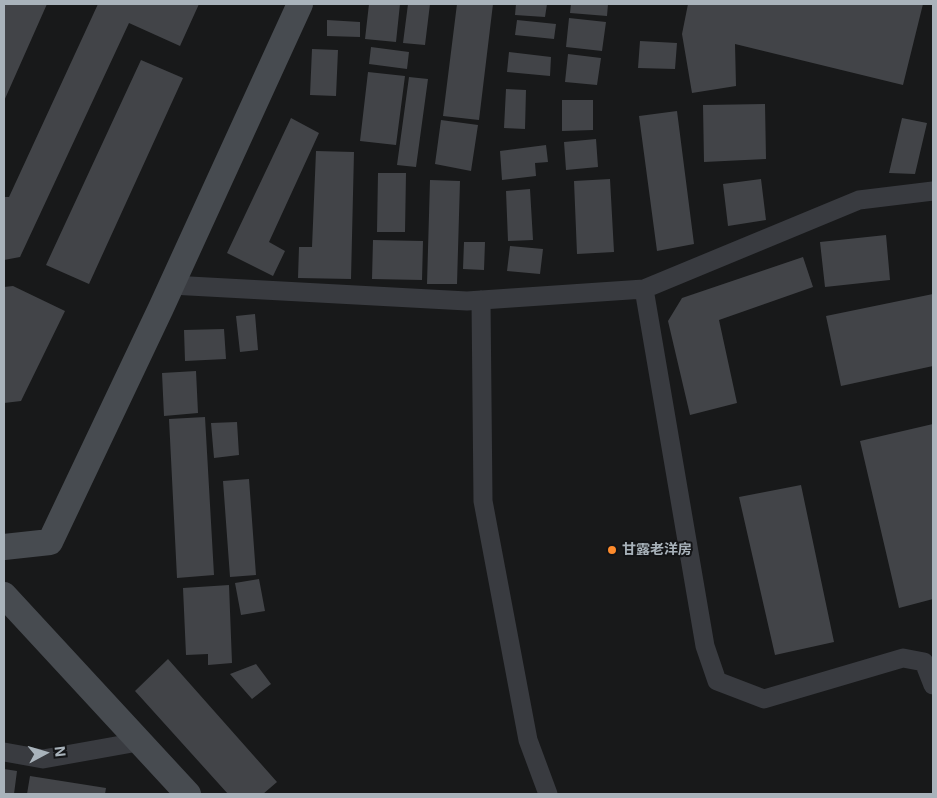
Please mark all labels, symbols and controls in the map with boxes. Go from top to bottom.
place label: 甘露老洋房 [622,542,692,558]
marker: 甘露老洋房 [606,544,618,556]
north arrow [20,728,70,778]
text: N [51,745,69,758]

